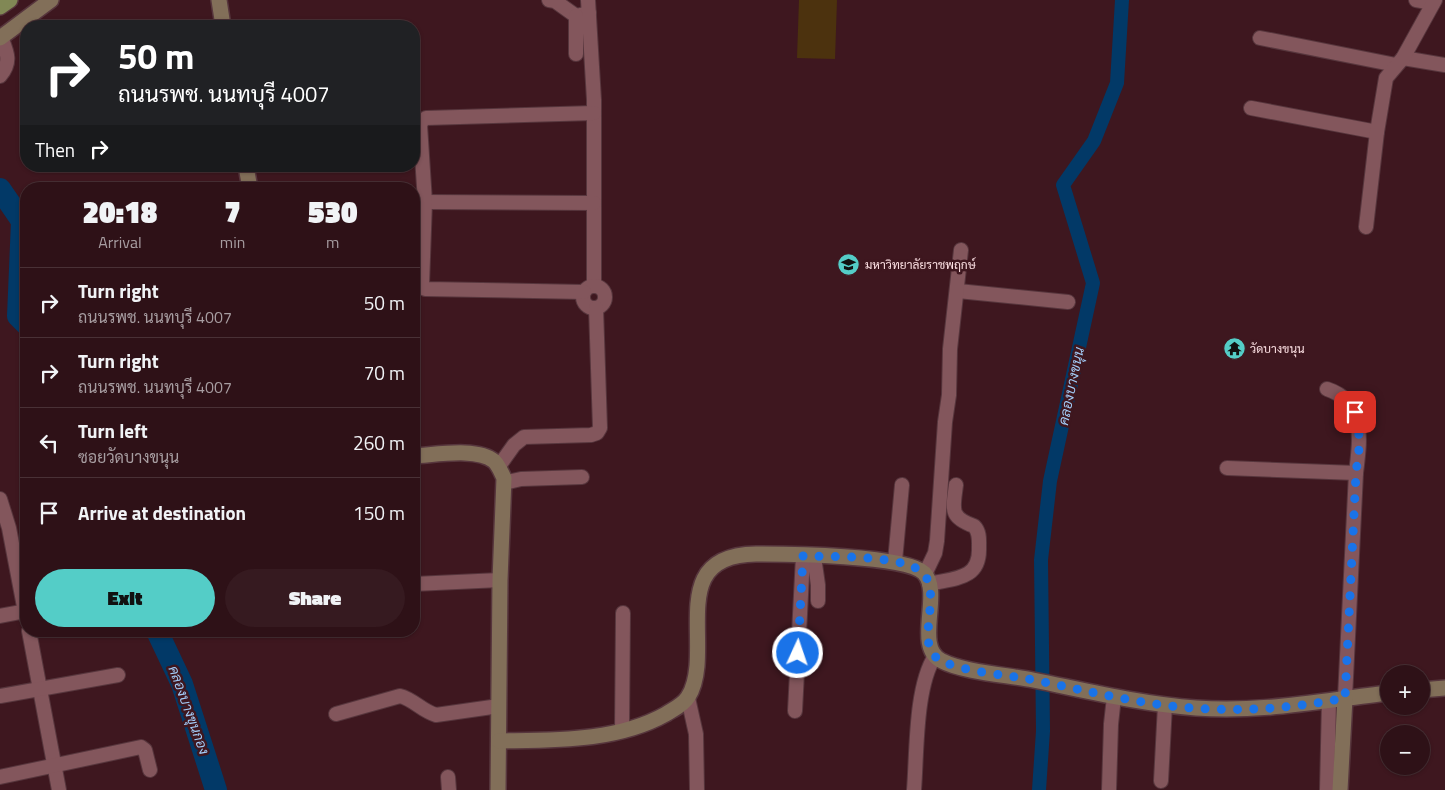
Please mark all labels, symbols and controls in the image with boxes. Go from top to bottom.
text: 50 m [118,29,194,83]
icon: right [35,40,100,105]
text: ถนนรพช. นนทบุรี 4007 [118,77,330,111]
text: Then [35,135,75,164]
icon: right [85,135,113,163]
text: 20:18 [83,189,157,235]
text: 7 [224,189,241,235]
text: 530 [308,189,357,235]
text: Arrival [98,230,142,254]
text: min [220,230,245,254]
text: m [326,230,339,254]
school or university icon: มหาวิทยาลัยราชพฤกษ์ [837,253,861,277]
place label: มหาวิทยาลัยราชพฤกษ์ [865,255,977,274]
text: Turn right [78,276,159,305]
text: 50 m [364,288,405,317]
icon: right [35,289,63,317]
text: ถนนรพช. นนทบุรี 4007 [78,305,232,329]
temple icon: วัดบางขนุน [1222,337,1246,361]
place label: วัดบางขนุน [1250,339,1305,358]
water label: คลองบางขนุน [1052,345,1089,427]
text: Turn right [78,346,159,375]
text: 70 m [364,358,405,387]
icon: right [35,359,63,387]
text: ถนนรพช. นนทบุรี 4007 [78,375,232,399]
pin [1334,391,1376,433]
icon: arrive [1341,398,1369,426]
text: Turn left [78,416,148,445]
text: 260 m [353,428,405,457]
icon: left [35,429,63,457]
text: ซอยวัดบางขนุน [78,445,179,469]
text: Arrive at destination [78,498,246,527]
text: 150 m [353,498,405,527]
icon: arrive [35,499,63,527]
button: Exit [35,569,215,627]
button: Share [225,569,405,627]
position arrow [771,626,823,678]
water label: คลองบางขุนกอง [164,662,215,757]
map controls [1380,665,1430,775]
button: + [1380,665,1430,715]
button: − [1380,725,1430,775]

